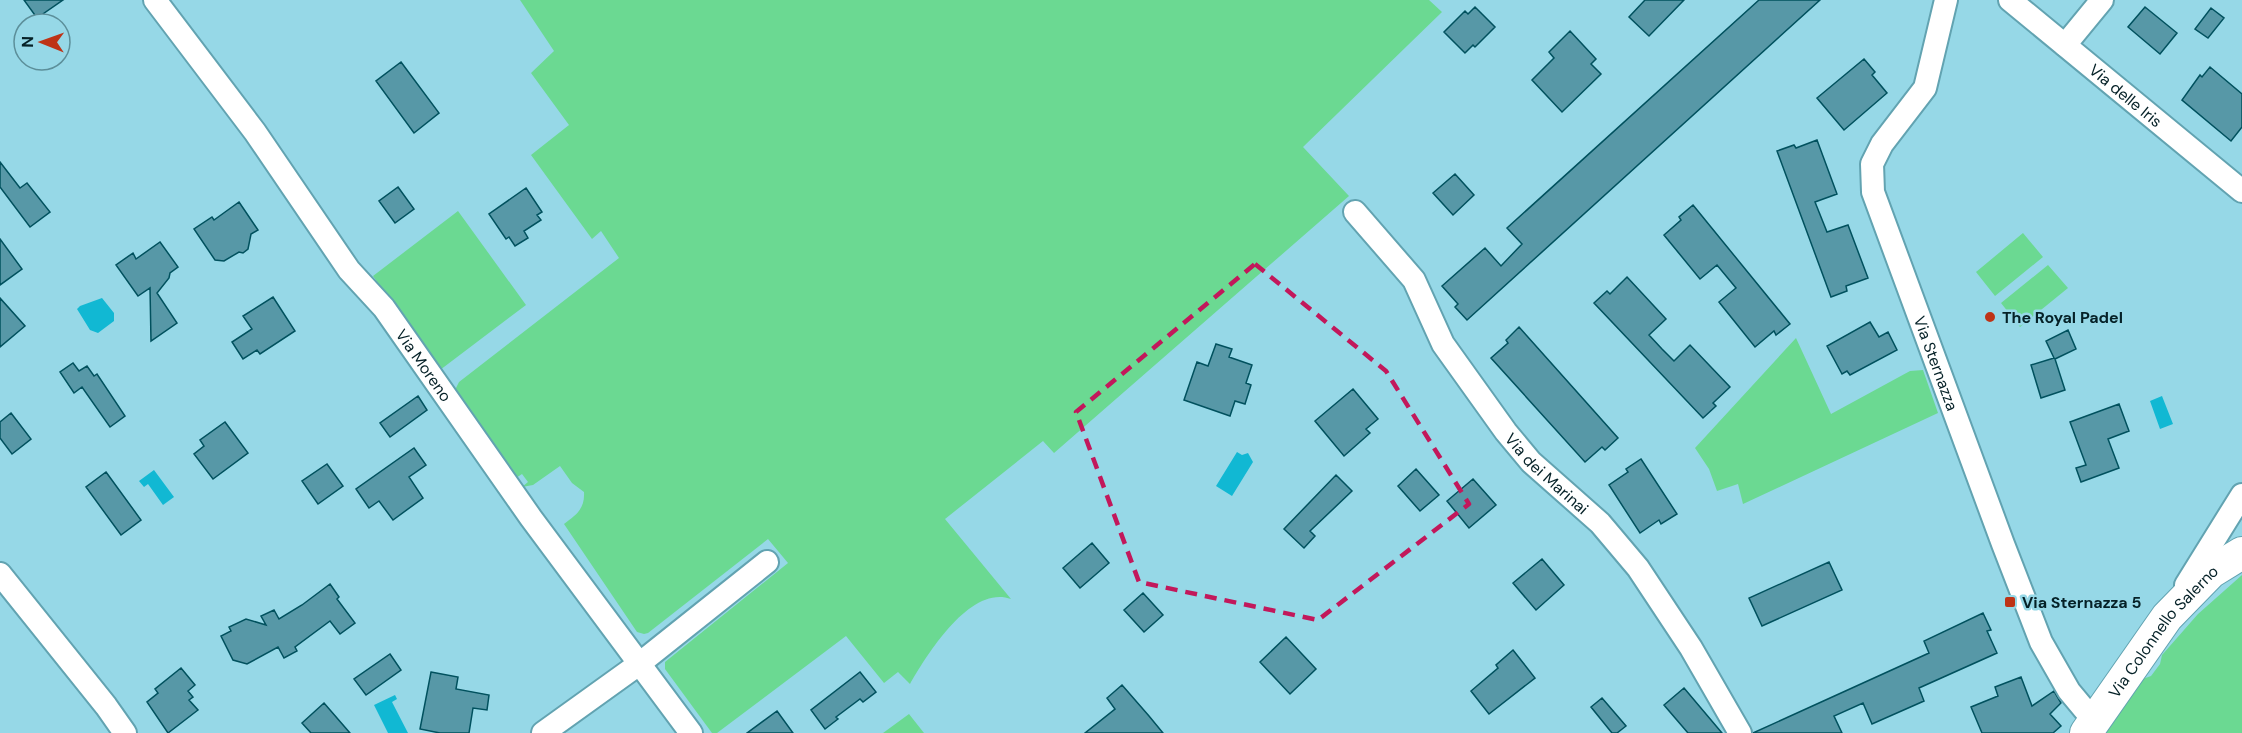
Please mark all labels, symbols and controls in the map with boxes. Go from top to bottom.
north arrow [12,12,72,72]
text: N [17,36,38,48]
street label: Via delle Iris [2085,59,2166,132]
place label: The Royal Padel [2002,307,2123,328]
marker: The Royal Padel [1983,310,1997,324]
street label: Via Sternazza [1909,313,1963,414]
street label: Via Moreno [391,325,456,406]
street label: Via dei Marinai [1500,429,1593,519]
street label: Via Colonnello Salerno [2104,560,2222,702]
place label: Via Sternazza 5 [2022,592,2141,613]
marker: Via Sternazza 5 [2003,595,2017,609]

